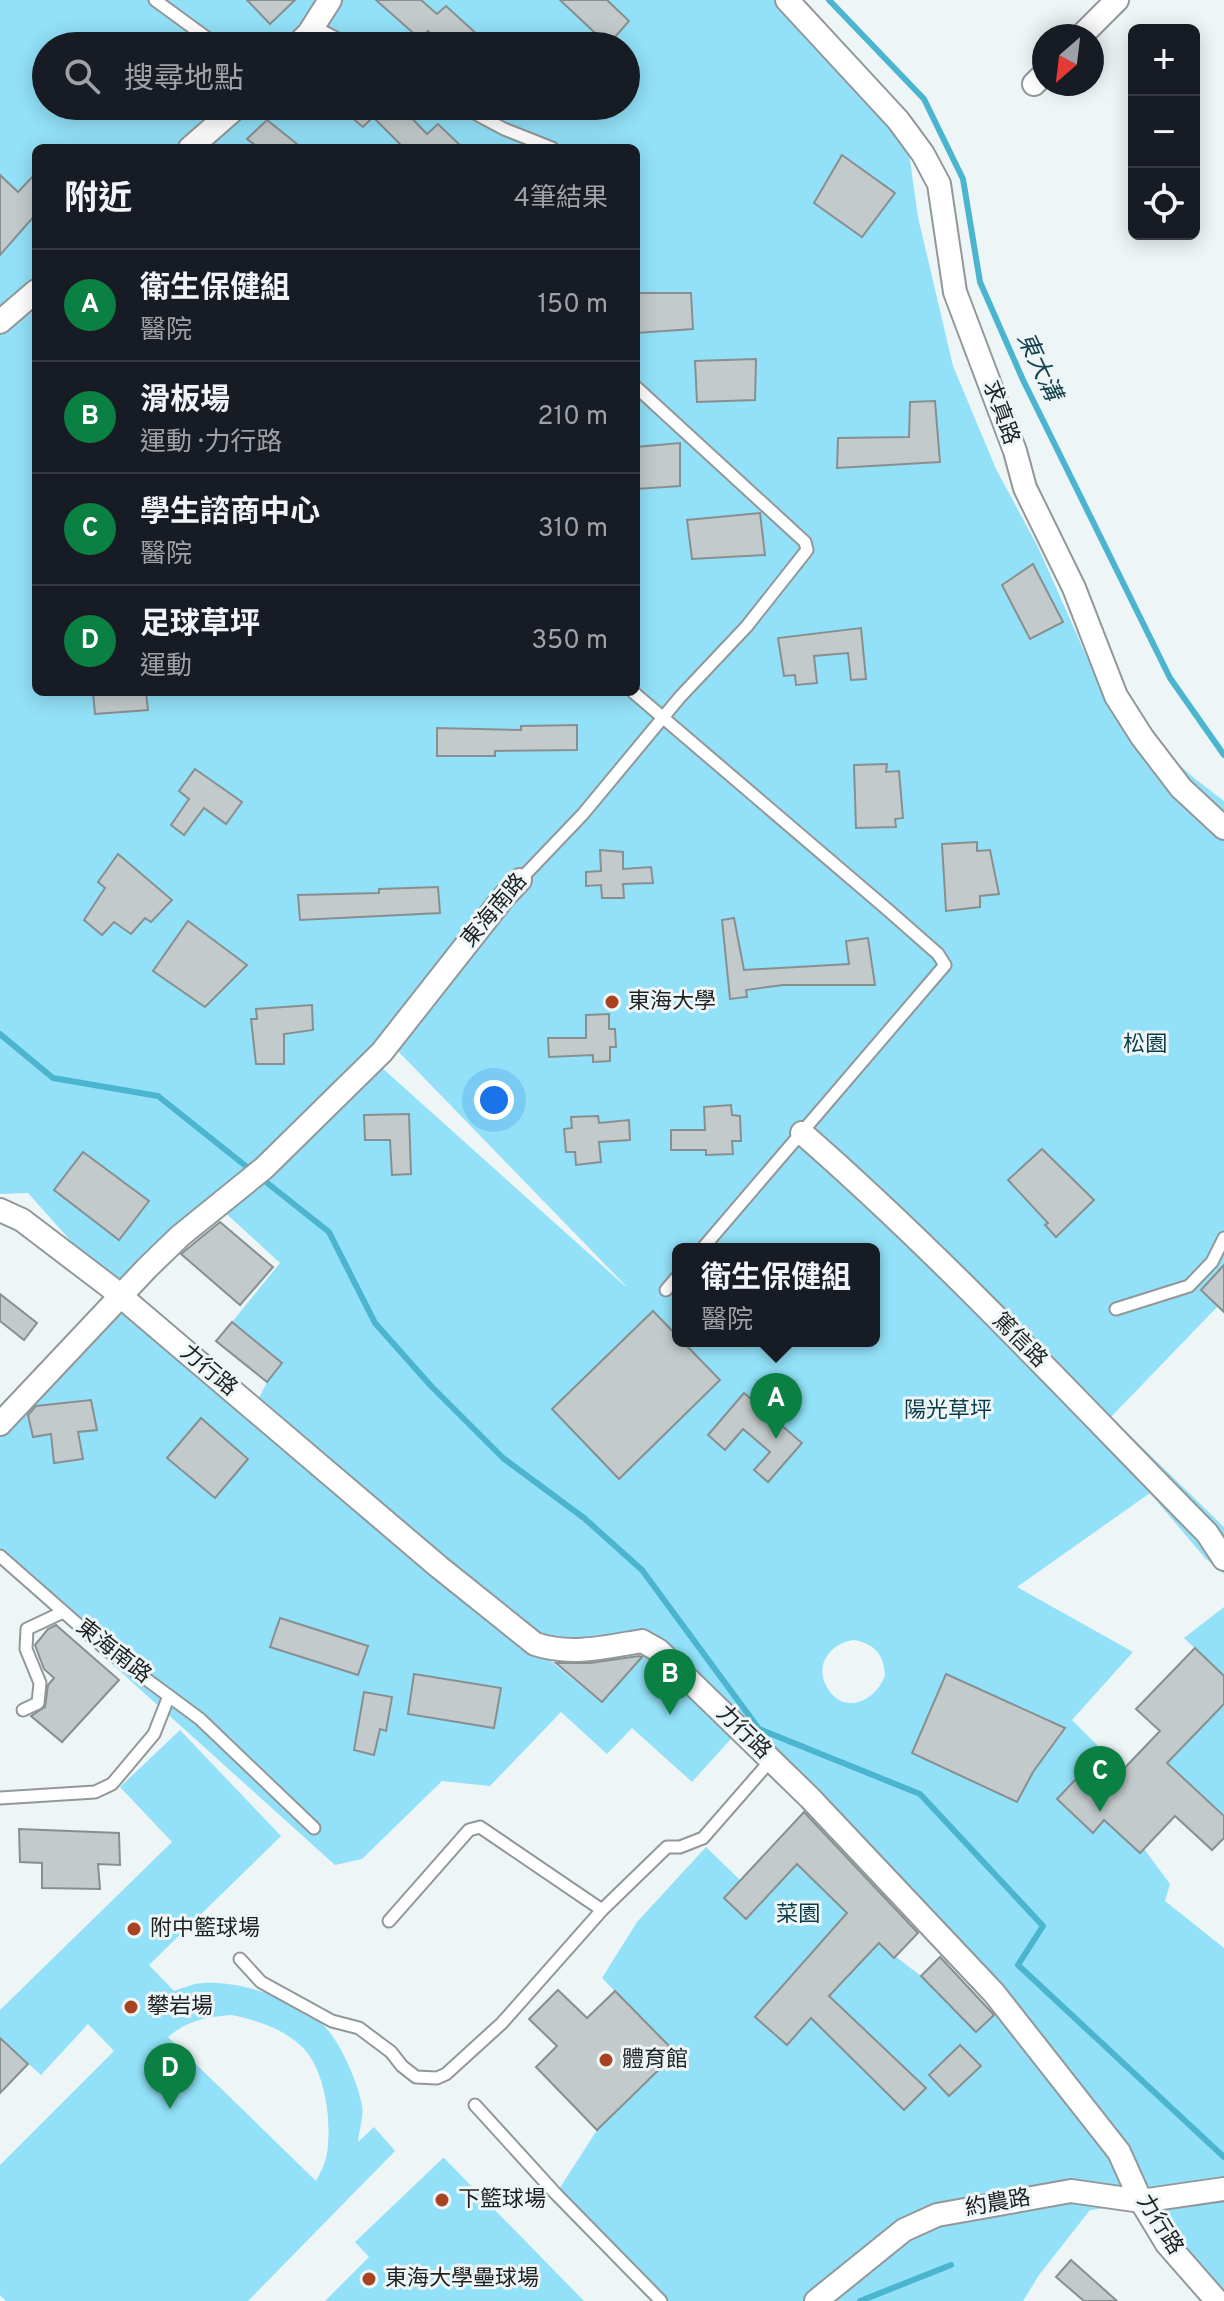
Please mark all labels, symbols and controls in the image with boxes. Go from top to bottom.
north arrow [1032,24,1104,96]
map controls [1128,24,1200,240]
button: + [1128,24,1200,96]
search box [32,32,640,120]
icon: search [60,54,104,98]
text: 搜尋地點 [124,62,244,99]
button: − [1128,96,1200,168]
button: locate [1128,168,1200,240]
text: 附近 [64,179,132,222]
text: 4筆結果 [514,183,608,216]
text: 衛生保健組 [140,271,290,308]
text: A [81,289,99,322]
text: 150 m [537,289,608,322]
text: 醫院 [140,315,192,348]
water label: 東大溝 [1009,328,1068,409]
street label: 求真路 [976,377,1024,449]
text: 滑板場 [140,383,230,420]
text: B [81,401,99,434]
text: 210 m [538,401,608,434]
text: 運動 · 力行路 [140,427,282,460]
text: 學生諮商中心 [140,495,320,532]
text: C [82,513,98,546]
text: 310 m [538,513,608,546]
text: 醫院 [140,539,192,572]
text: 足球草坪 [140,607,260,644]
text: D [81,625,99,658]
text: 350 m [531,625,608,658]
text: 運動 [140,651,192,684]
street label: 東海南路 [456,869,534,953]
place label: 東海大學 [628,989,716,1016]
marker: 東海大學 [603,993,621,1011]
park label: 松園 [1123,1032,1167,1059]
your location [474,1080,514,1120]
popup [672,1243,880,1347]
text: 衛生保健組 [701,1261,851,1298]
text: 醫院 [701,1305,753,1338]
street label: 篤信路 [986,1308,1052,1374]
street label: 力行路 [174,1339,242,1403]
pin: A [750,1373,802,1439]
park label: 陽光草坪 [904,1398,992,1425]
street label: 東海南路 [70,1614,156,1690]
pin: B [644,1649,696,1715]
street label: 力行路 [710,1700,776,1766]
pin: C [1074,1746,1126,1812]
park label: 菜園 [776,1902,820,1929]
place label: 附中籃球場 [150,1916,260,1943]
marker: 附中籃球場 [125,1920,143,1938]
place label: 攀岩場 [147,1994,213,2021]
marker: 攀岩場 [122,1998,140,2016]
pin: D [144,2043,196,2109]
place label: 體育館 [622,2047,688,2074]
marker: 體育館 [597,2051,615,2069]
street label: 約農路 [963,2185,1033,2223]
place label: 下籃球場 [458,2187,546,2214]
street label: 力行路 [1130,2190,1188,2260]
marker: 下籃球場 [433,2191,451,2209]
place label: 東海大學壘球場 [385,2266,539,2293]
marker: 東海大學壘球場 [360,2270,378,2288]

